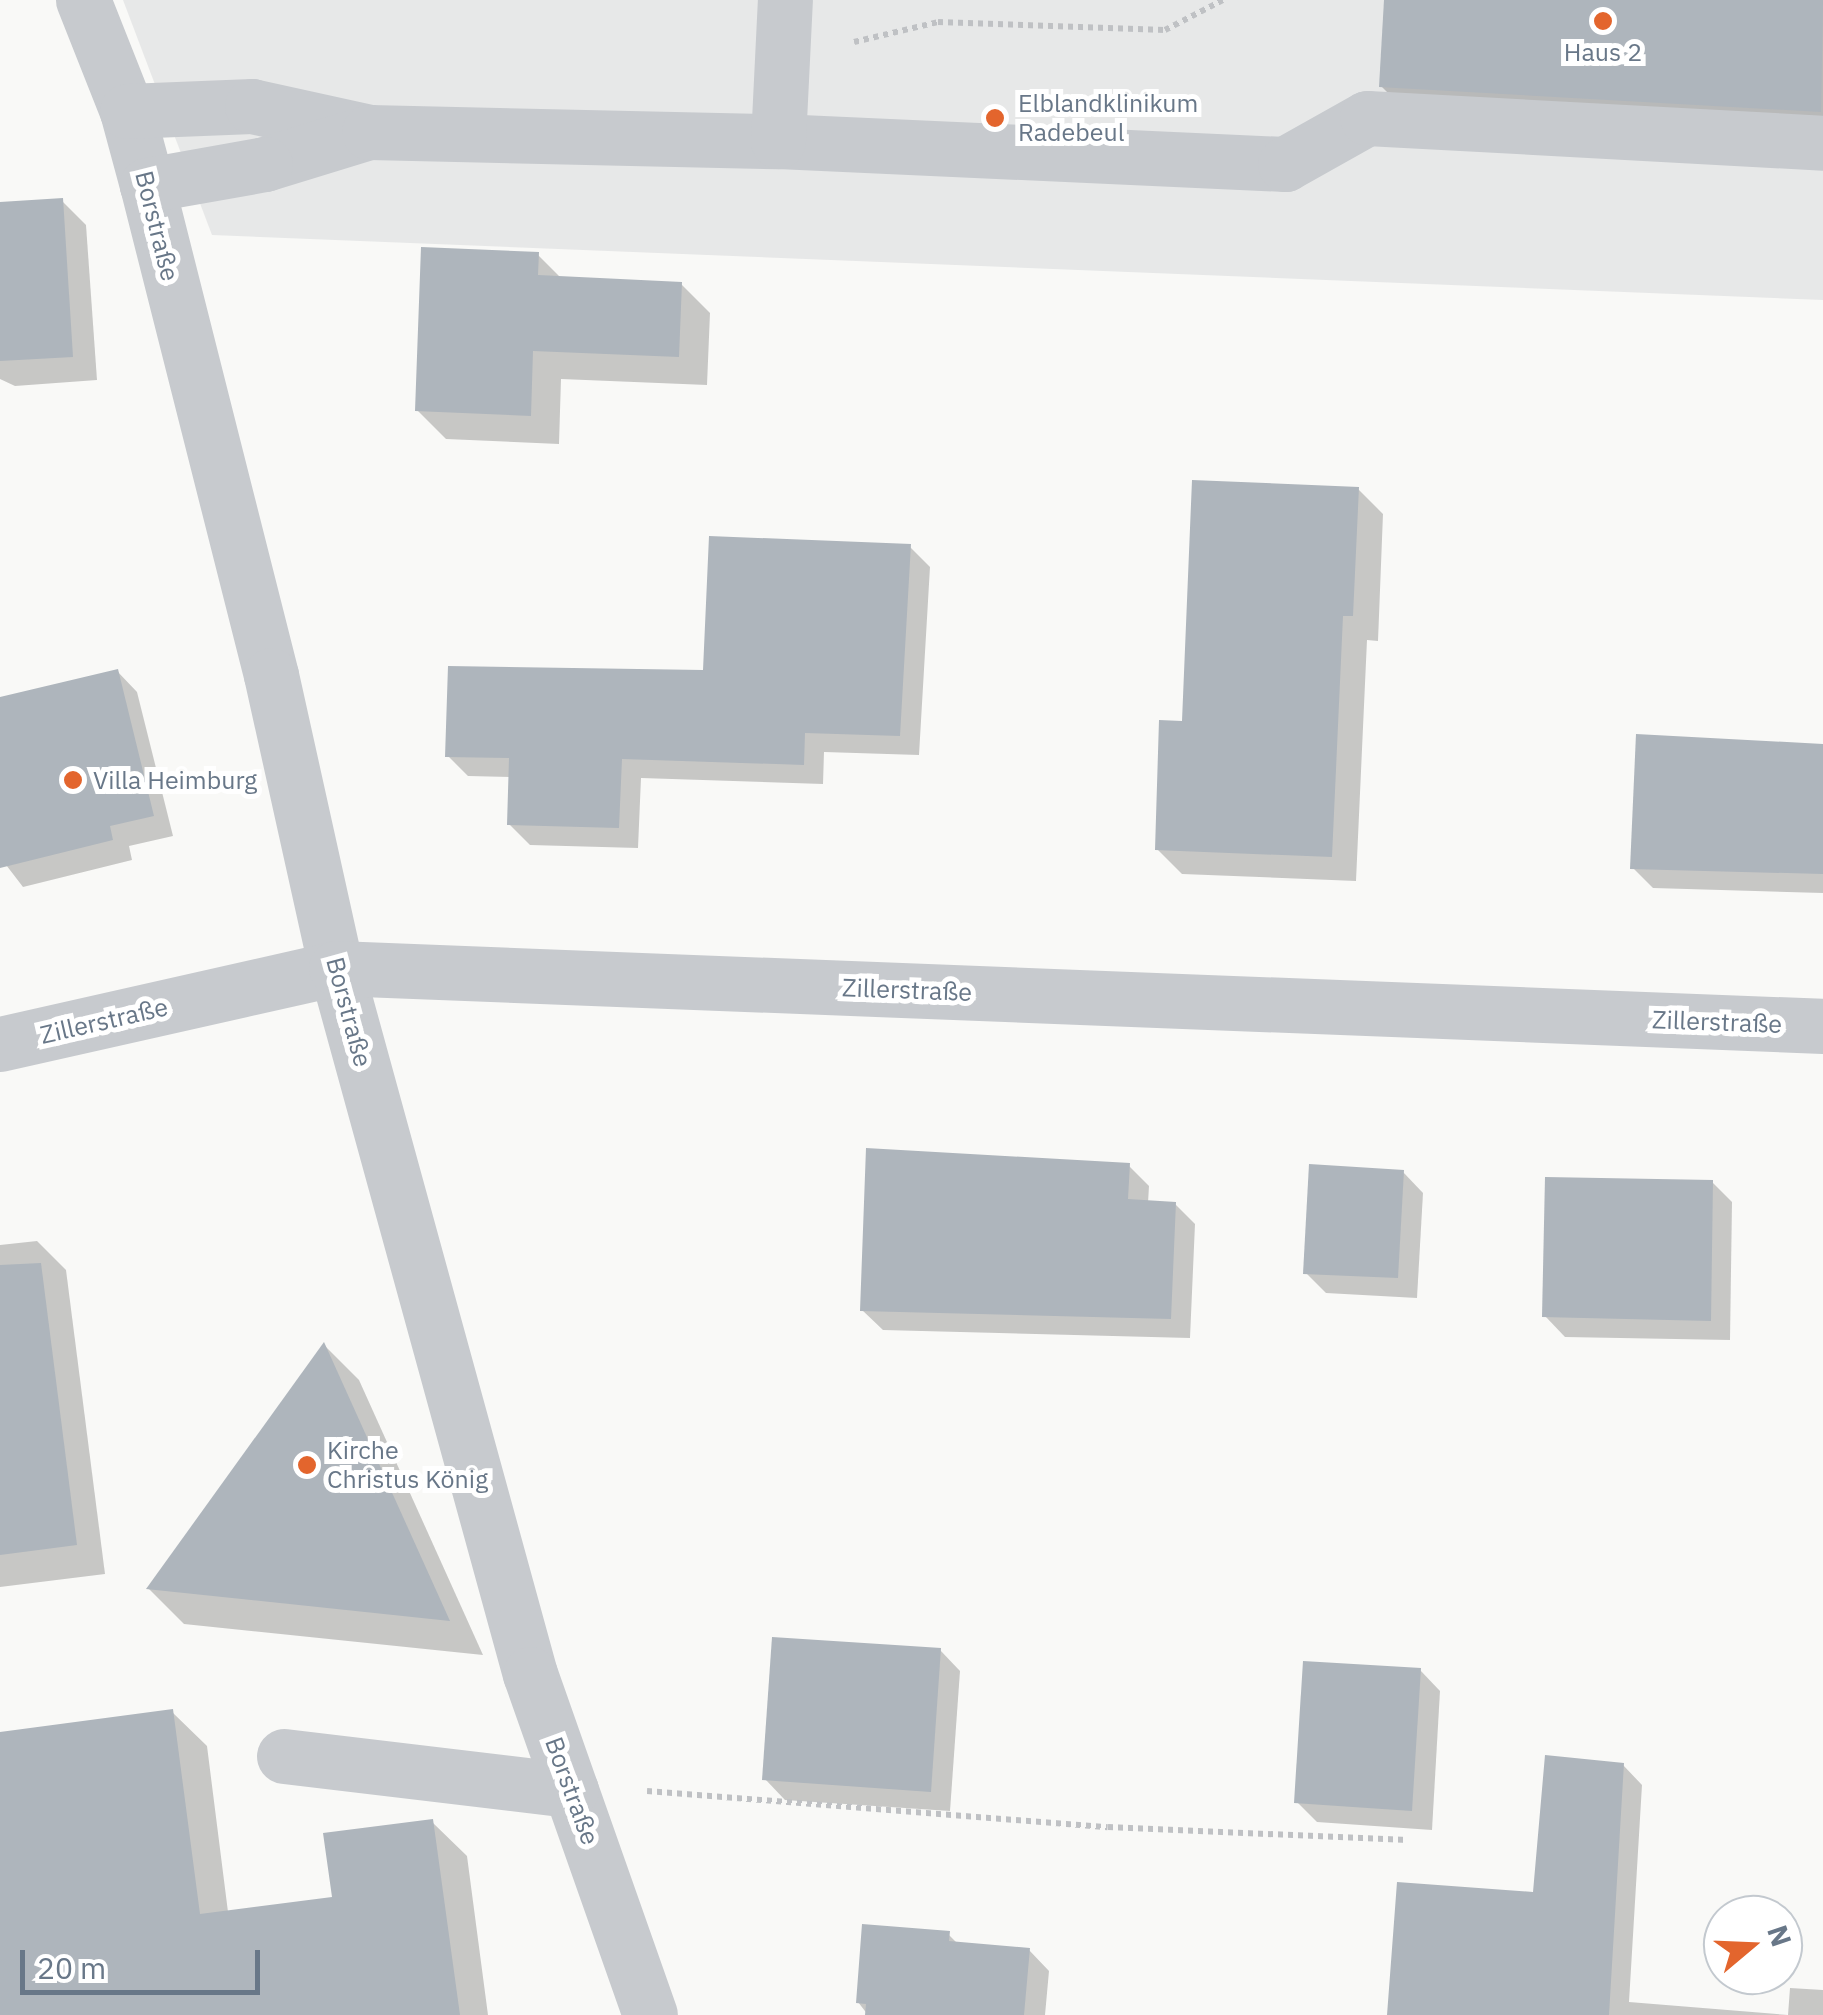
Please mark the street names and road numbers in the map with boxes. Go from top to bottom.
street label: Borstraße [129,168,185,284]
street label: Borstraße [320,954,378,1070]
street label: Zillerstraße [841,973,973,1007]
street label: Zillerstraße [37,992,171,1050]
street label: Zillerstraße [1651,1005,1783,1039]
street label: Borstraße [539,1733,605,1849]

